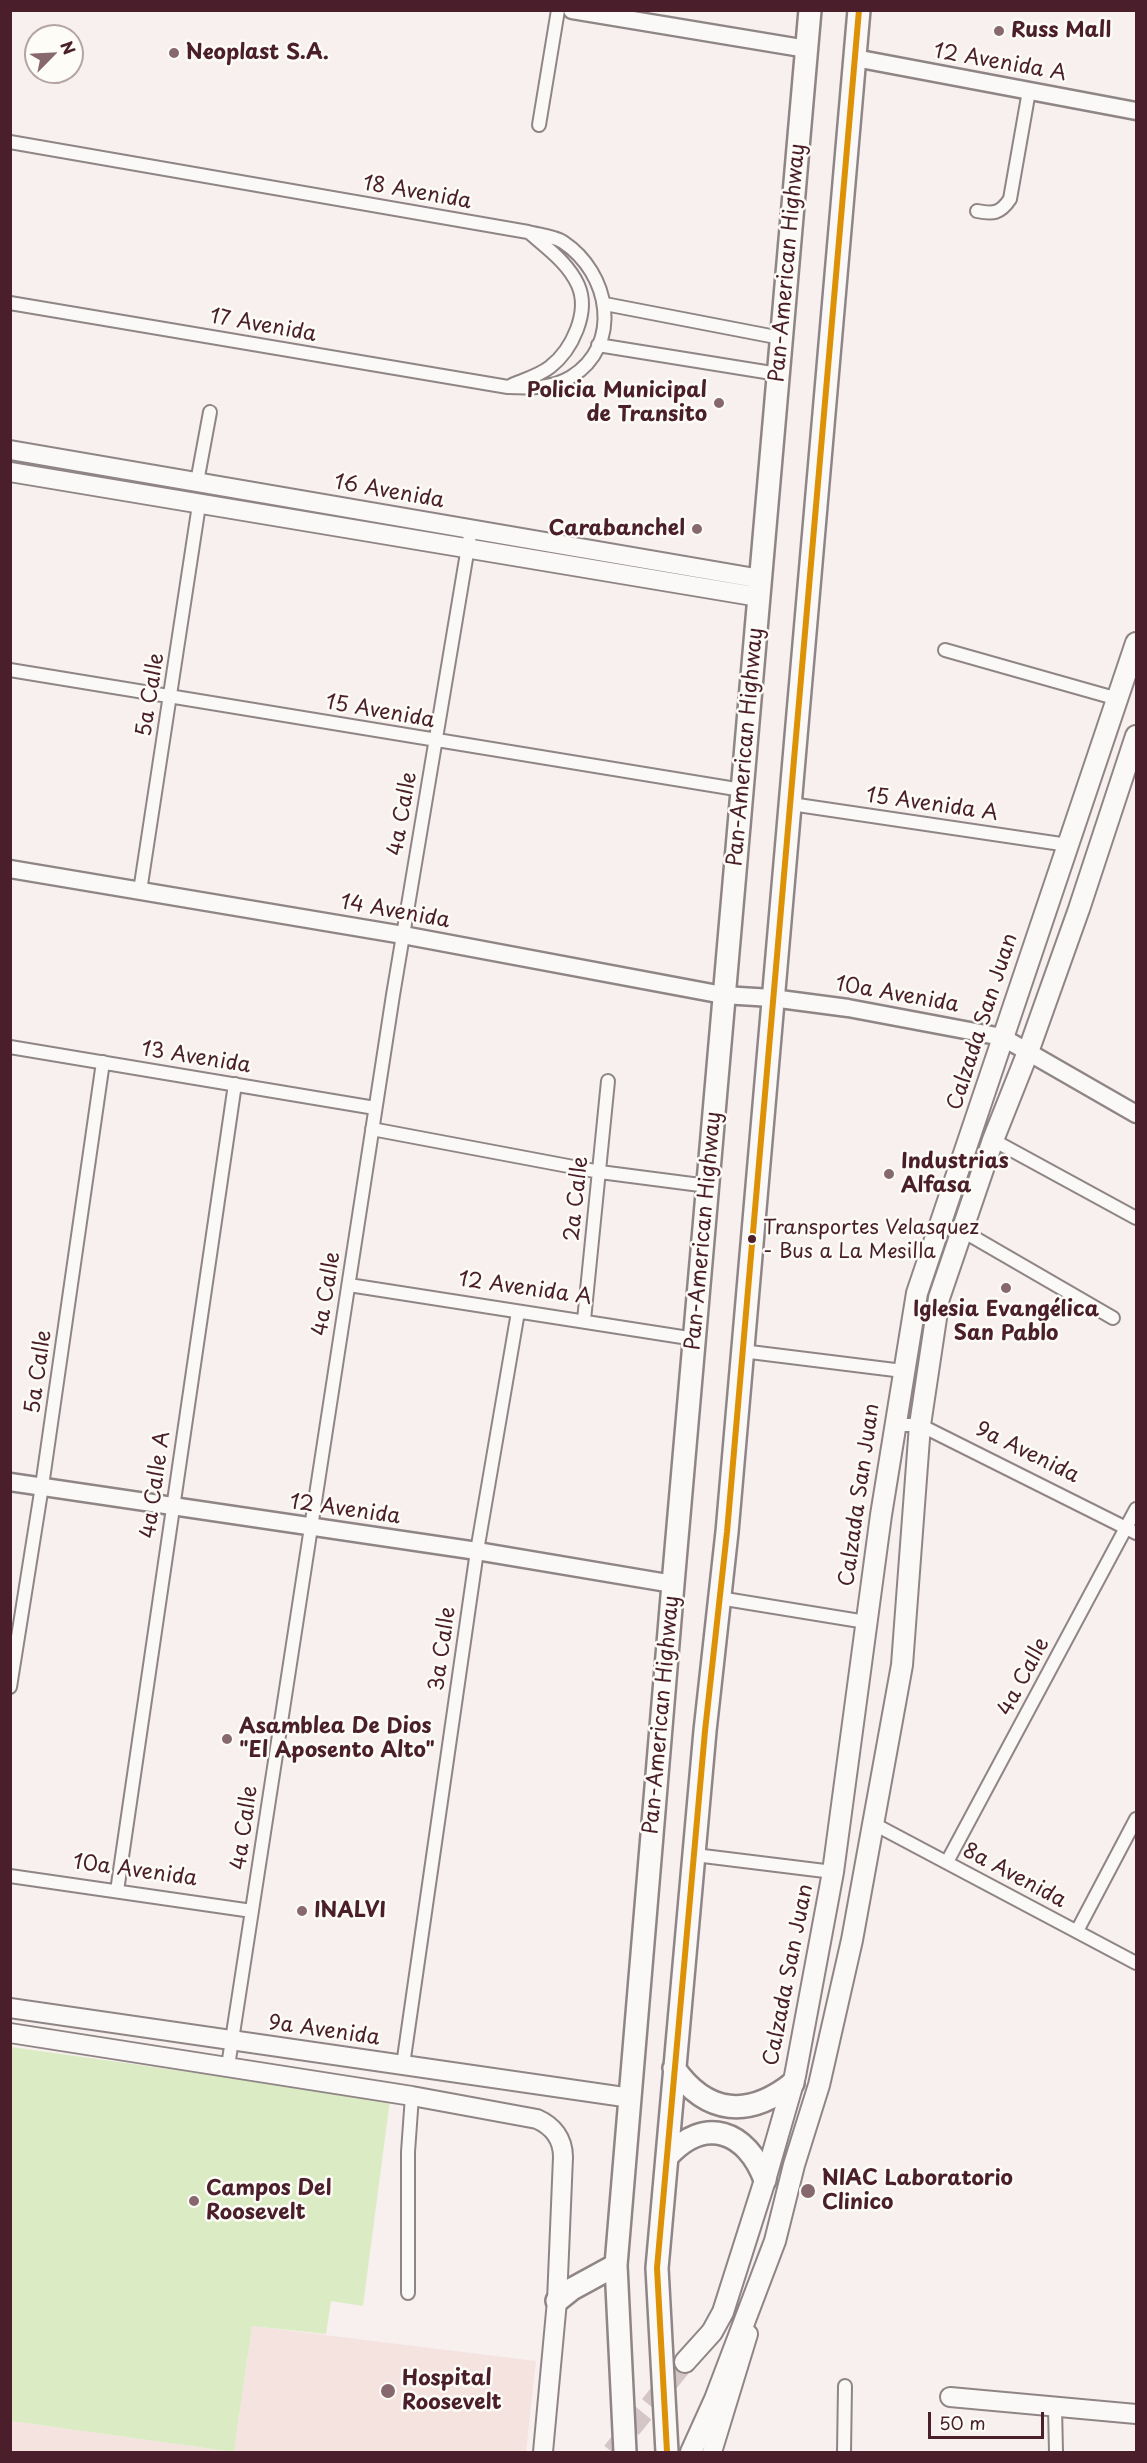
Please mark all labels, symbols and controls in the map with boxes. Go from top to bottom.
place label: Russ Mall [1011,18,1111,44]
north arrow [24,24,84,84]
marker: Russ Mall [992,24,1006,38]
text: N [55,37,82,58]
street label: 12 Avenida A [932,39,1068,87]
place label: Neoplast S.A. [186,40,329,66]
marker: Neoplast S.A. [167,46,181,60]
street label: Pan-American Highway [765,143,811,383]
street label: 18 Avenida [361,171,473,215]
street label: 17 Avenida [208,304,318,348]
place label: Policia Municipal de Transito [527,378,707,428]
marker: Policia Municipal de Transito [712,396,726,410]
street label: 16 Avenida [332,470,446,514]
place label: Carabanchel [549,516,685,542]
marker: Carabanchel [690,522,704,536]
street label: Pan-American Highway [723,627,769,867]
street label: 5a Calle [132,651,170,739]
street label: 15 Avenida [324,690,436,734]
street label: 4a Calle [383,770,423,858]
street label: 15 Avenida A [864,783,1000,827]
street label: 14 Avenida [338,890,452,934]
street label: Calzada San Juan [942,930,1024,1114]
street label: 10a Avenida [833,972,961,1018]
street label: 13 Avenida [139,1037,253,1079]
street label: Pan-American Highway [681,1111,727,1351]
place label: Industrias Alfasa [901,1149,1009,1199]
street label: 2a Calle [560,1155,594,1243]
marker: Industrias Alfasa [882,1167,896,1181]
place label: Transportes Velasquez - Bus a La Mesilla [763,1216,979,1263]
marker: Transportes Velasquez - Bus a La Mesilla [746,1233,758,1245]
street label: 4a Calle [308,1250,346,1338]
street label: 12 Avenida A [457,1267,593,1311]
marker: Iglesia Evangélica San Pablo [999,1281,1013,1295]
place label: Iglesia Evangélica San Pablo [913,1297,1099,1347]
street label: 5a Calle [21,1328,57,1416]
street label: Calzada San Juan [835,1402,885,1588]
street label: 9a Avenida [971,1417,1083,1489]
street label: 4a Calle A [136,1430,176,1540]
street label: 12 Avenida [288,1490,402,1530]
street label: Pan-American Highway [639,1595,685,1835]
street label: 3a Calle [425,1605,461,1693]
street label: 4a Calle [993,1634,1055,1720]
place label: Asamblea De Dios "El Aposento Alto" [239,1714,435,1764]
marker: Asamblea De Dios "El Aposento Alto" [220,1732,234,1746]
street label: 4a Calle [227,1784,263,1872]
street label: 8a Avenida [958,1838,1070,1914]
street label: 10a Avenida [71,1850,199,1892]
street label: Calzada San Juan [759,1882,819,2068]
place label: INALVI [314,1898,386,1924]
marker: INALVI [295,1904,309,1918]
street label: 9a Avenida [267,2011,381,2051]
place label: NIAC Laboratorio Clinico [822,2166,1013,2216]
place label: Campos Del Roosevelt [206,2176,331,2226]
marker: NIAC Laboratorio Clinico [799,2182,817,2200]
marker: Campos Del Roosevelt [187,2194,201,2208]
place label: Hospital Roosevelt [402,2366,502,2416]
marker: Hospital Roosevelt [379,2382,397,2400]
scale bar [931,2400,1046,2438]
text: 50 m [939,2409,986,2436]

